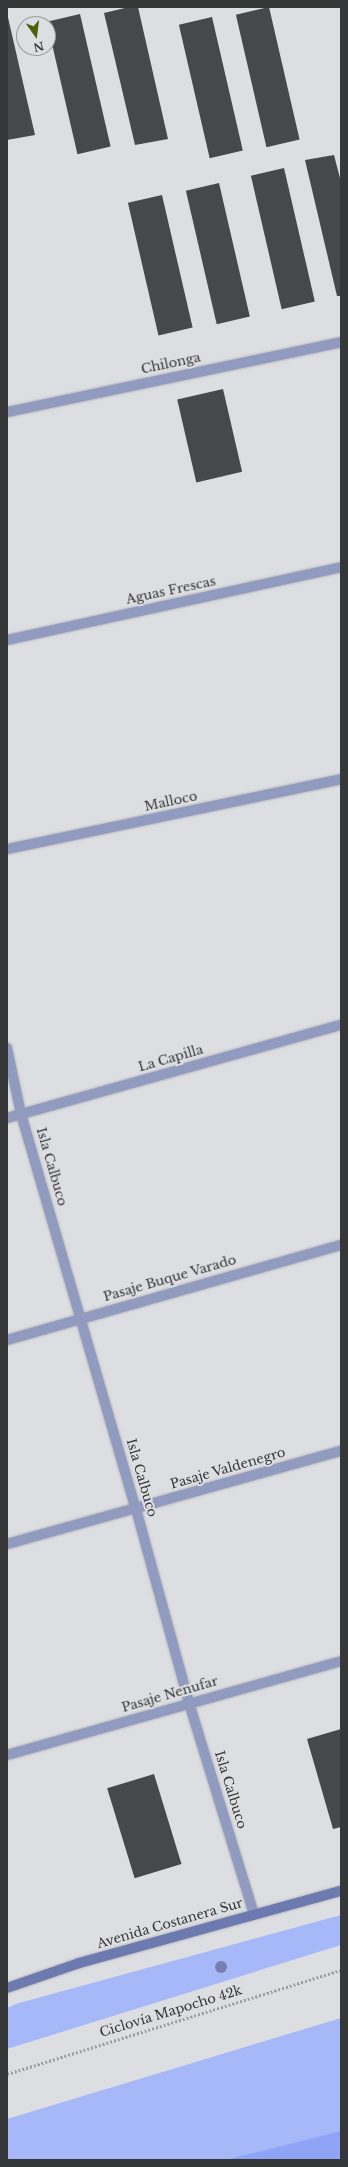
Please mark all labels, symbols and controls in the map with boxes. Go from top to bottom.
north arrow [16,16,56,56]
text: N [32,39,45,55]
street label: Chilonga [140,350,202,378]
street label: Aguas Frescas [125,574,217,608]
street label: Malloco [143,789,199,815]
street label: La Capilla [137,1042,205,1076]
street label: Isla Calbuco [32,1126,70,1208]
street label: Pasaje Buque Varado [102,1252,238,1306]
street label: Isla Calbuco [122,1437,160,1519]
street label: Pasaje Valdenegro [168,1445,288,1493]
street label: Pasaje Nenufar [120,1674,220,1716]
street label: Isla Calbuco [211,1749,249,1831]
street label: Avenida Costanera Sur [95,1896,245,1952]
street label: Ciclovía Mapocho 42k [98,1983,244,2041]

